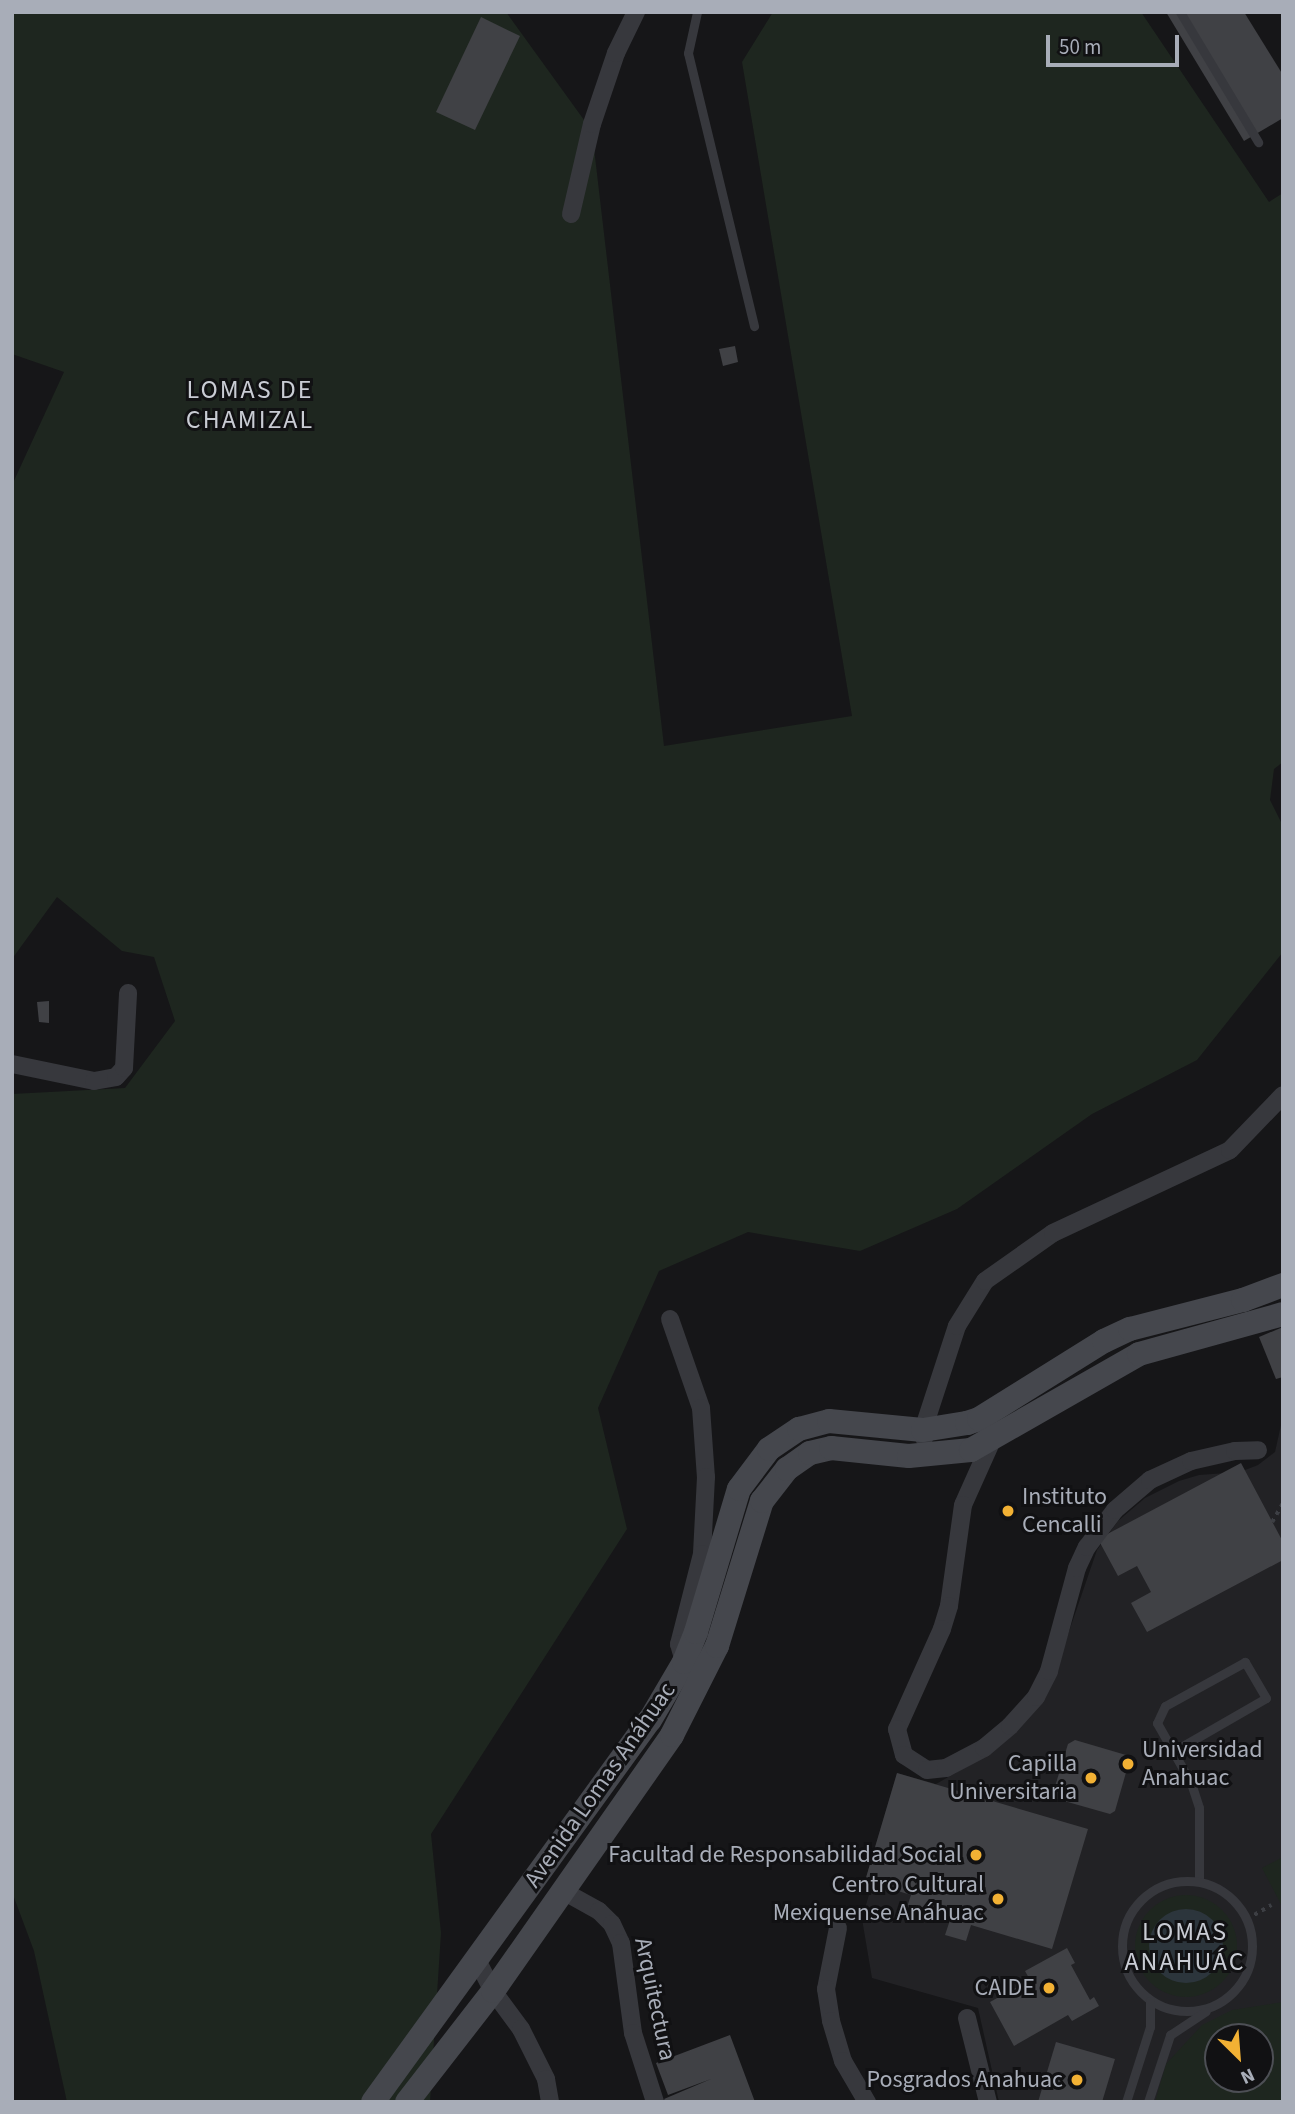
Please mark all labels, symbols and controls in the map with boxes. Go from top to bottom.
scale bar [1050,21,1183,65]
text: 50 m [1059,32,1101,62]
district label: LOMAS DE CHAMIZAL [187,374,313,436]
place label: Instituto Cencalli [1022,1483,1107,1539]
marker: Instituto Cencalli [1000,1503,1016,1519]
street label: Avenida Lomas Anáhuac [518,1677,682,1893]
place label: Universidad Anahuac [1142,1736,1262,1792]
place label: Capilla Universitaria [949,1750,1077,1806]
marker: Universidad Anahuac [1120,1756,1136,1772]
marker: Capilla Universitaria [1083,1770,1099,1786]
place label: Facultad de Responsabilidad Social [608,1841,962,1869]
marker: Facultad de Responsabilidad Social [968,1847,984,1863]
place label: Centro Cultural Mexiquense Anáhuac [773,1871,984,1927]
marker: Centro Cultural Mexiquense Anáhuac [990,1891,1006,1907]
district label: LOMAS ANAHUÁC [1125,1916,1245,1978]
street label: Arquitectura [628,1935,682,2063]
place label: CAIDE [975,1974,1035,2002]
marker: CAIDE [1041,1980,1057,1996]
north arrow [1204,2023,1274,2093]
text: N [1236,2061,1259,2091]
place label: Posgrados Anahuac [866,2066,1063,2094]
marker: Posgrados Anahuac [1069,2072,1085,2088]

